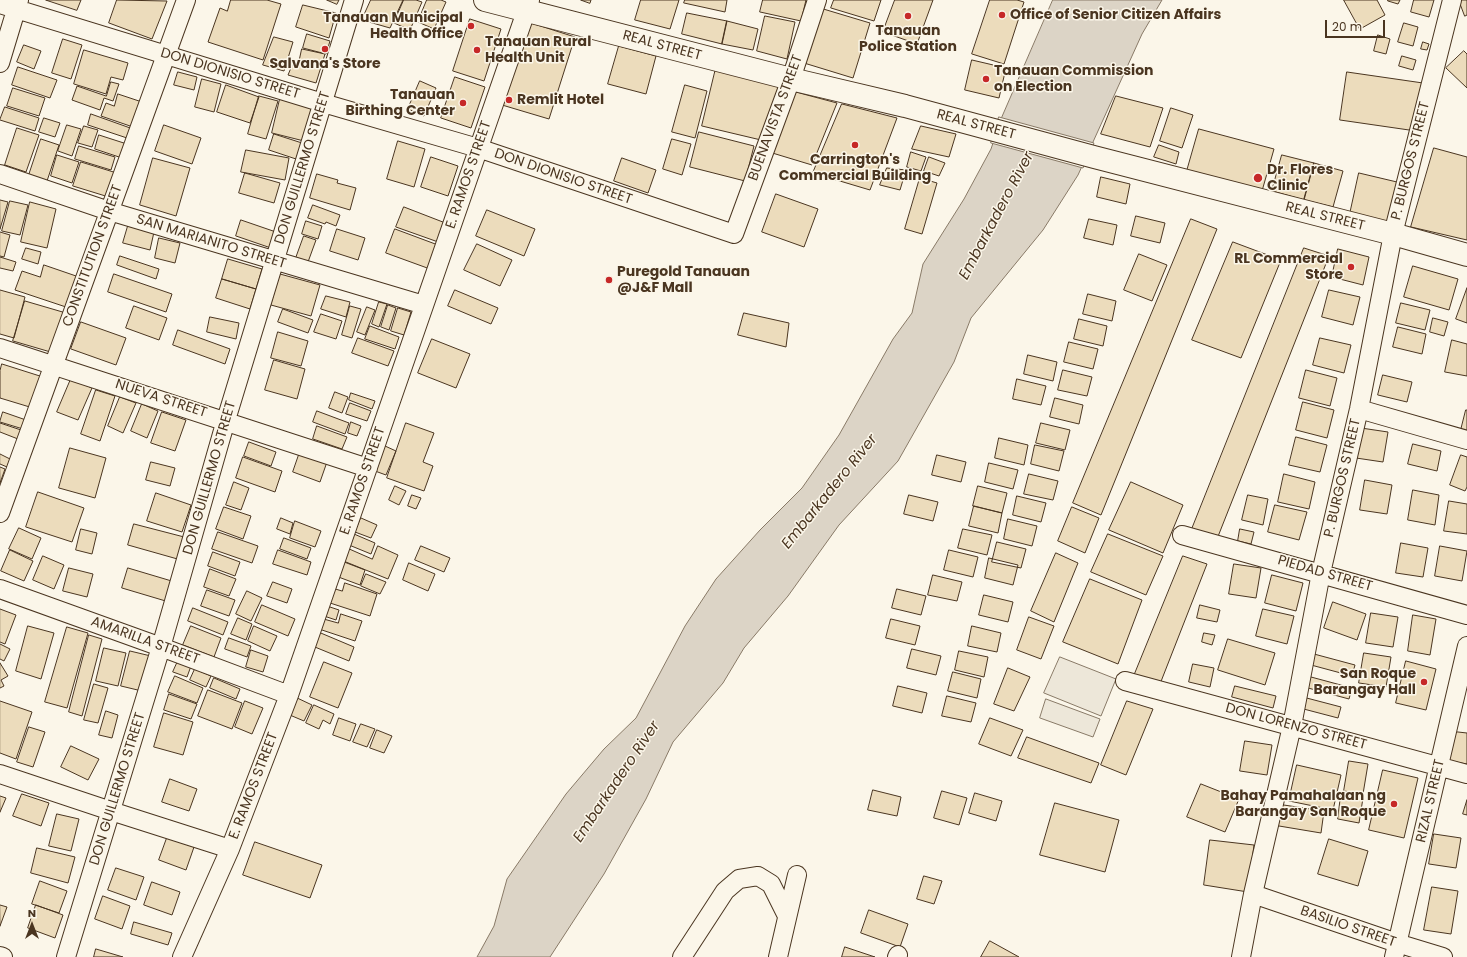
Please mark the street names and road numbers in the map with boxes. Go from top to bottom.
street label: REAL STREET [621,27,703,65]
street label: DON DIONISIO STREET [158,45,302,103]
street label: BUENAVISTA STREET [745,53,807,183]
street label: DON GUILLERMO STREET [272,89,334,247]
street label: P. BURGOS STREET [1388,100,1434,222]
street label: REAL STREET [935,106,1017,144]
street label: E. RAMOS STREET [443,119,495,231]
street label: DON DIONISIO STREET [492,145,634,209]
street label: CONSTITUTION STREET [59,183,127,329]
street label: REAL STREET [1284,199,1366,235]
street label: SAN MARIANITO STREET [134,211,288,273]
street label: NUEVA STREET [113,376,209,422]
street label: DON GUILLERMO STREET [180,399,240,557]
street label: P. BURGOS STREET [1321,417,1365,539]
street label: E. RAMOS STREET [337,425,389,537]
street label: PIEDAD STREET [1276,552,1374,596]
street label: AMARILLA STREET [88,614,202,668]
street label: DON LORENZO STREET [1223,700,1369,754]
street label: DON GUILLERMO STREET [87,710,149,868]
street label: E. RAMOS STREET [226,730,282,842]
street label: RIZAL STREET [1413,758,1449,844]
street label: BASILIO STREET [1298,903,1398,951]

